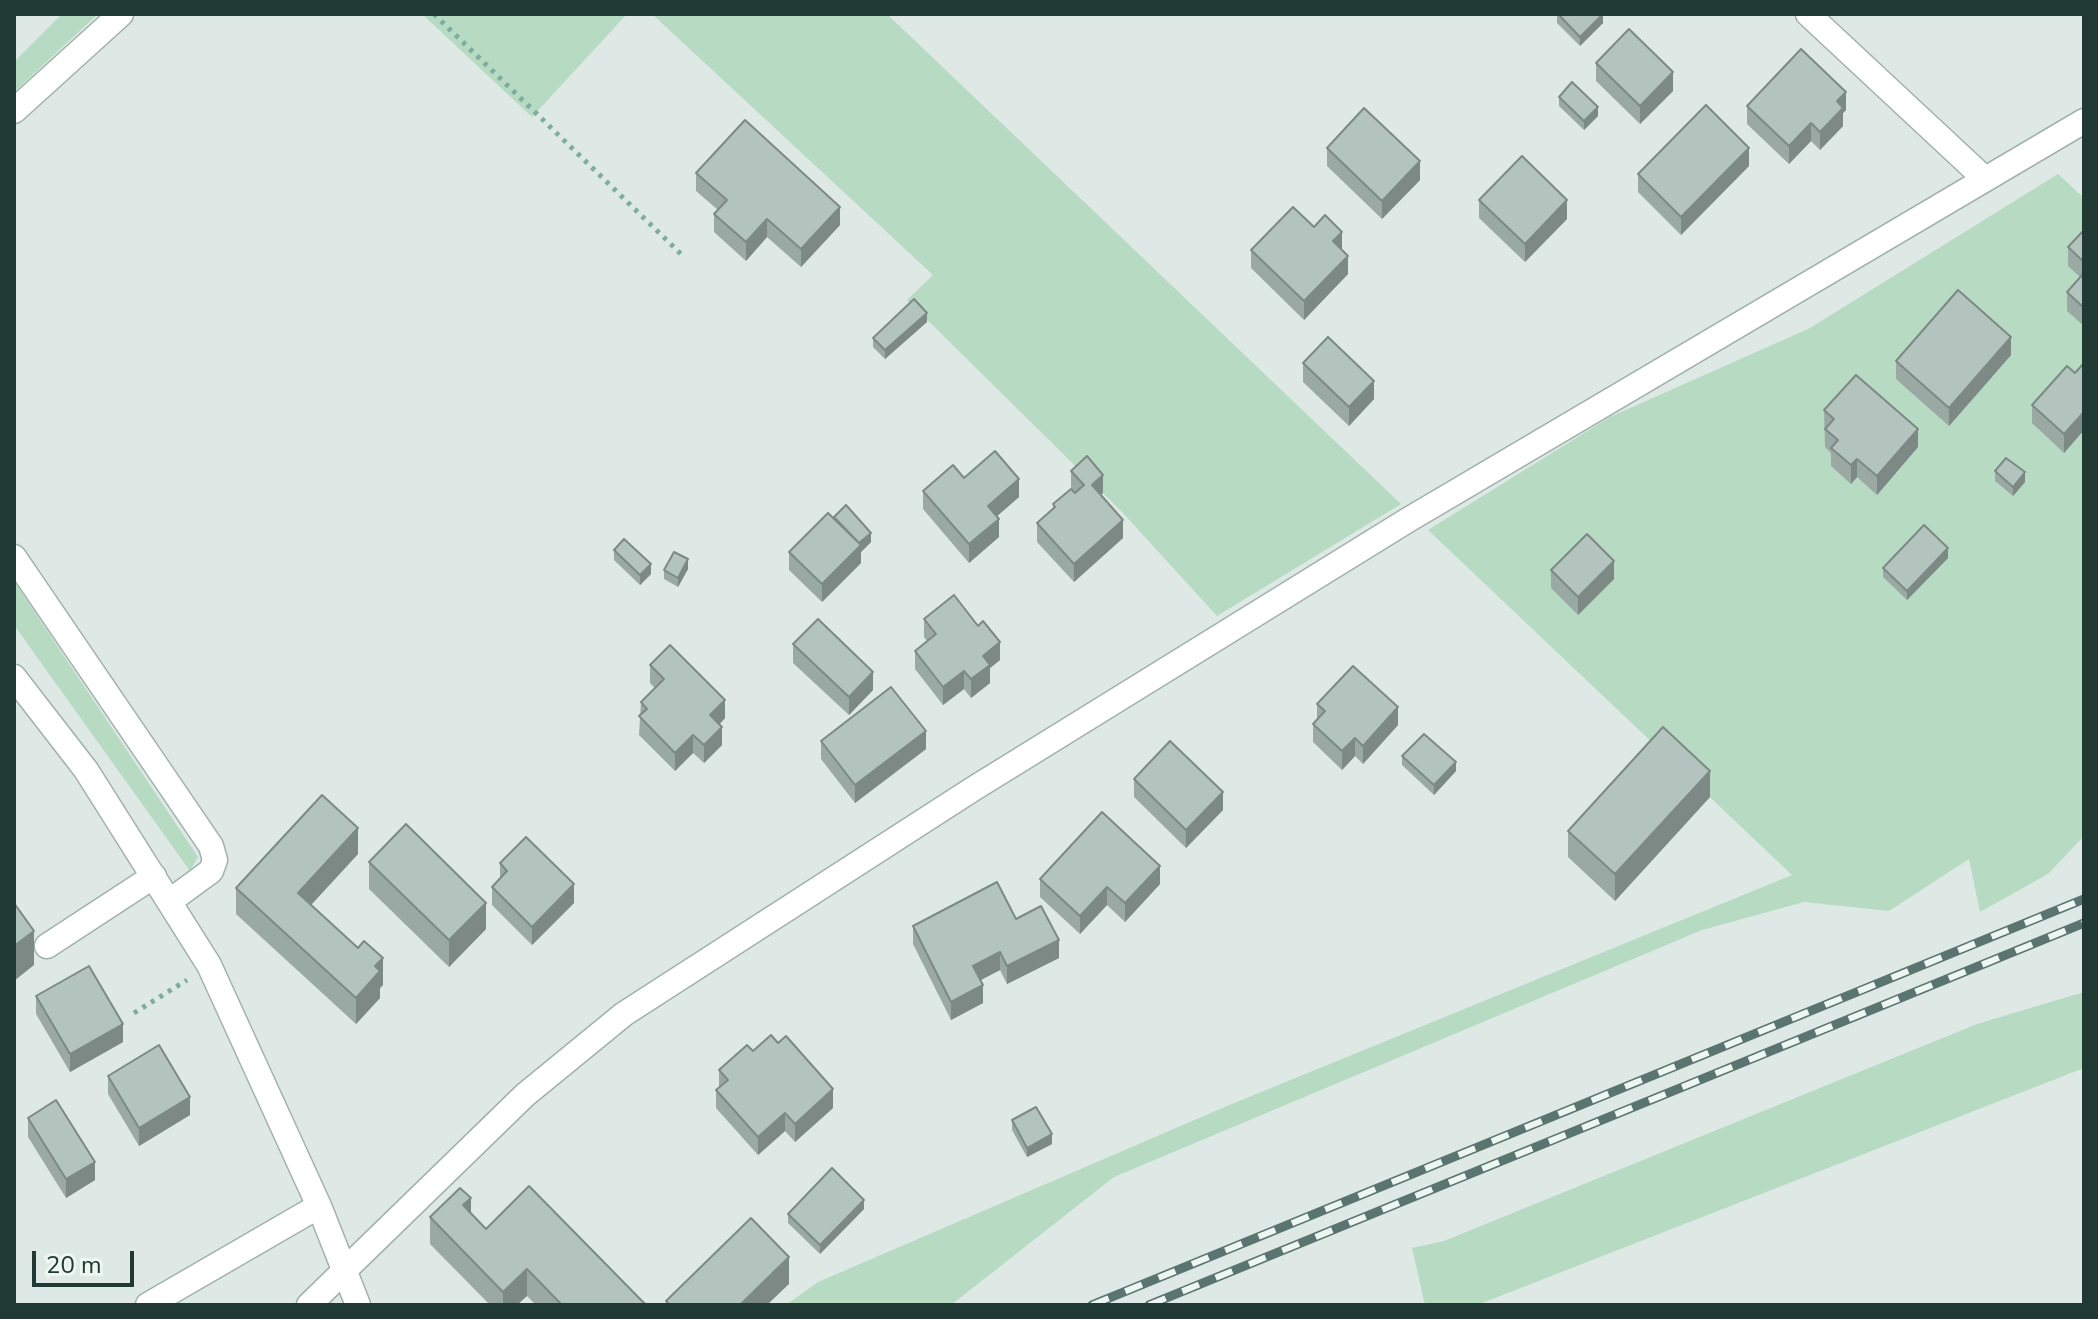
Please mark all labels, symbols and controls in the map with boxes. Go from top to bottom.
scale bar [36,1235,138,1285]
text: 20 m [46,1249,102,1281]

